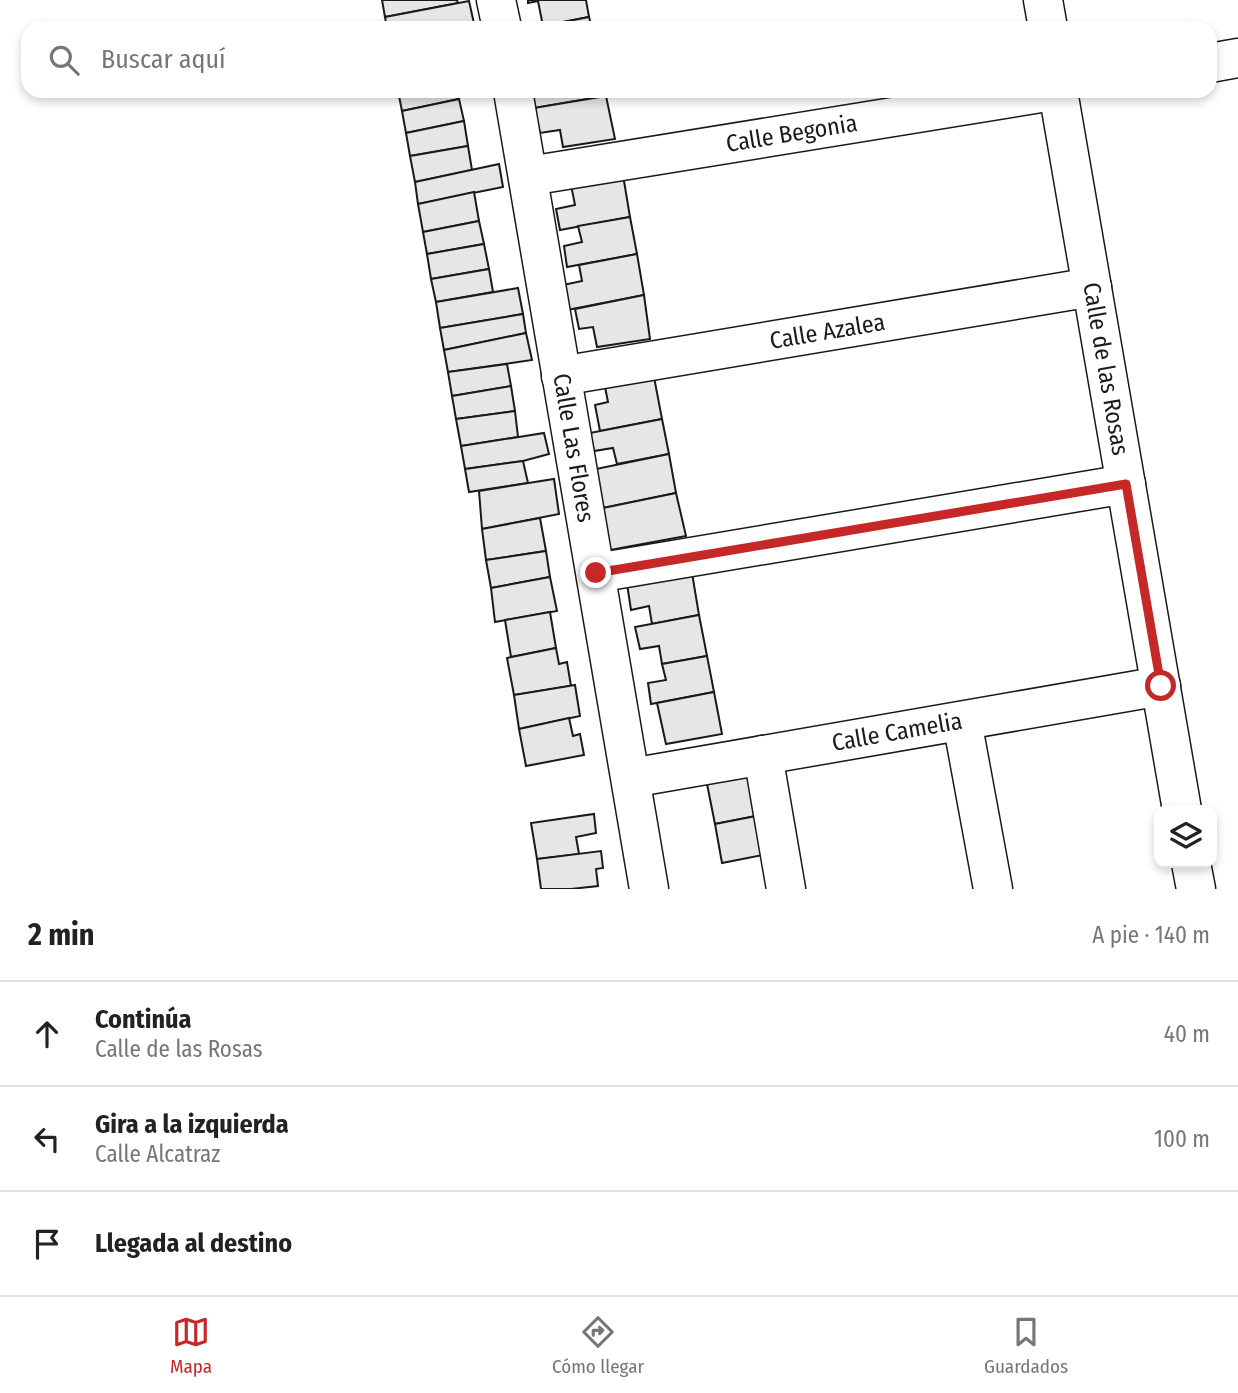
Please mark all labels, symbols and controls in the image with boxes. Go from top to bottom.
search box [21,21,1217,98]
icon: search [45,41,83,79]
text: Buscar aquí [101,44,226,75]
street label: Calle Begonia [724,109,859,158]
street label: Calle de las Rosas [1077,280,1135,457]
street label: Calle Azalea [768,308,887,355]
street label: Calle Las Flores [547,371,600,524]
route end [580,557,611,588]
route start [1145,670,1176,701]
street label: Calle Camelia [830,707,964,757]
map controls [1154,805,1217,868]
button: layers [1154,805,1217,868]
text: 2 min [28,917,95,953]
text: A pie · 140 m [1092,921,1210,949]
text: Continúa [95,1004,192,1035]
icon: ahead [28,1015,66,1053]
text: 40 m [1164,1020,1210,1048]
text: Calle de las Rosas [95,1035,263,1063]
text: Gira a la izquierda [95,1109,289,1140]
icon: left [28,1120,66,1158]
text: 100 m [1154,1125,1210,1153]
text: Calle Alcatraz [95,1140,220,1168]
icon: arrive [28,1225,66,1263]
text: Llegada al destino [95,1228,292,1259]
tab: Mapa [170,1313,212,1378]
tab: Cómo llegar [552,1313,644,1378]
tab: Guardados [984,1313,1068,1378]

